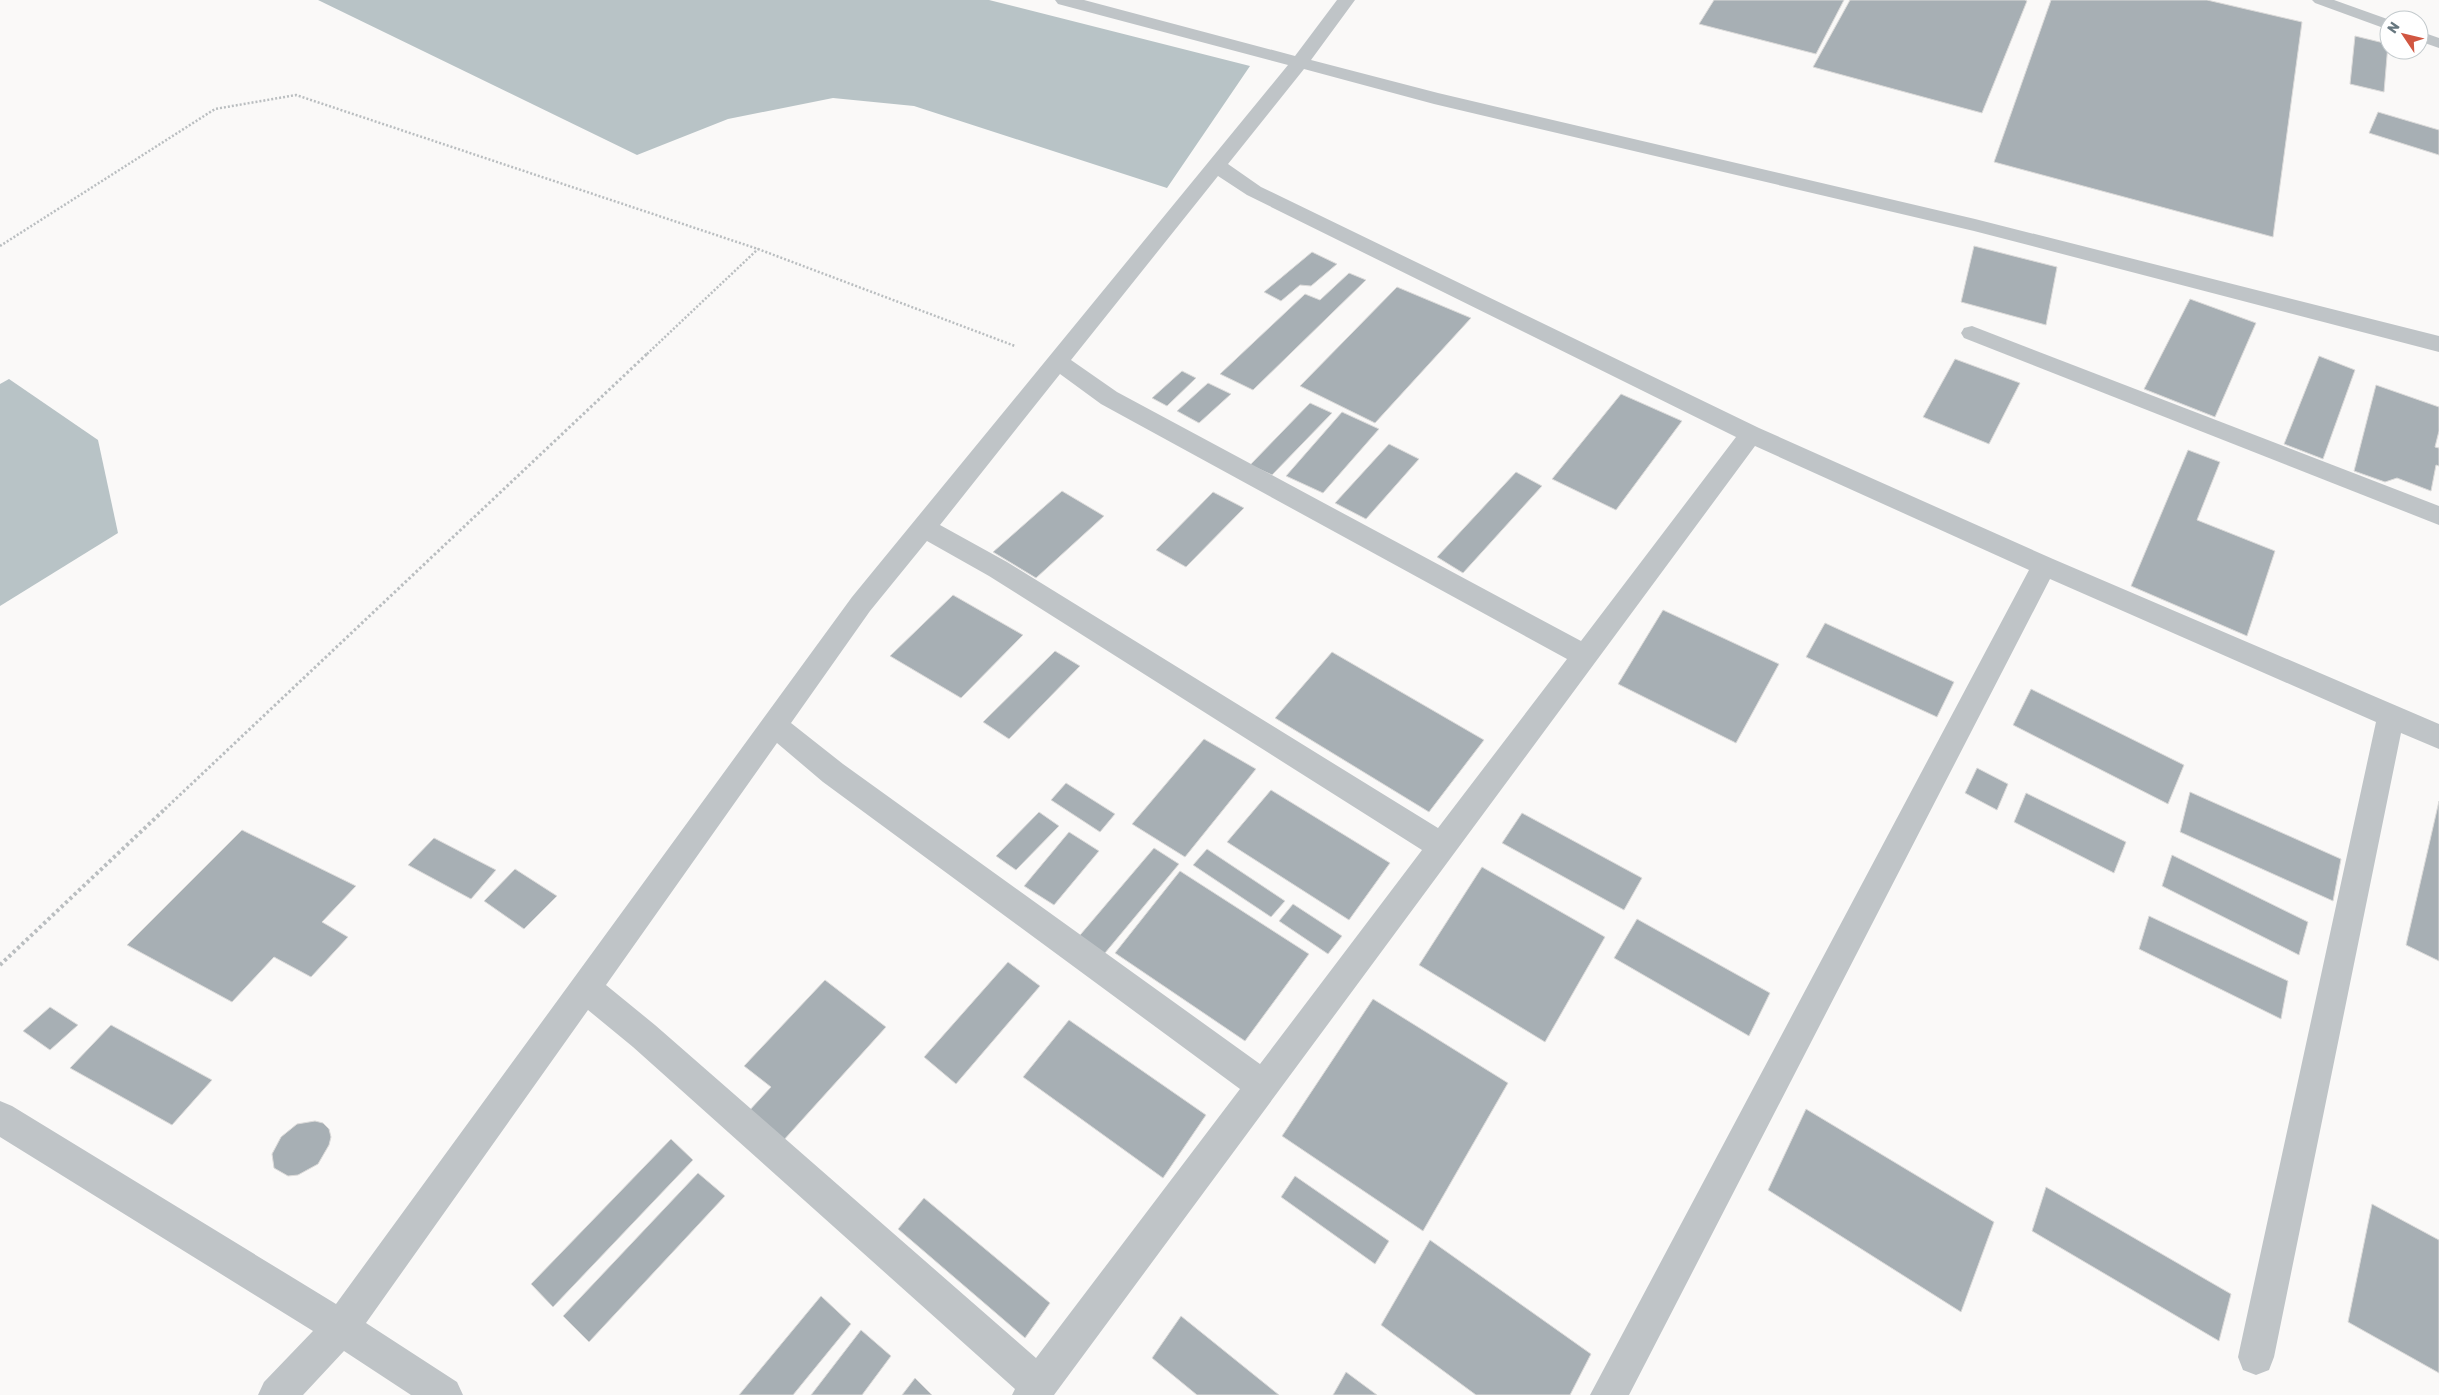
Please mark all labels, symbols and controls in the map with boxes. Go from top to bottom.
north arrow [2379,10,2429,60]
text: N [2384,19,2404,37]

